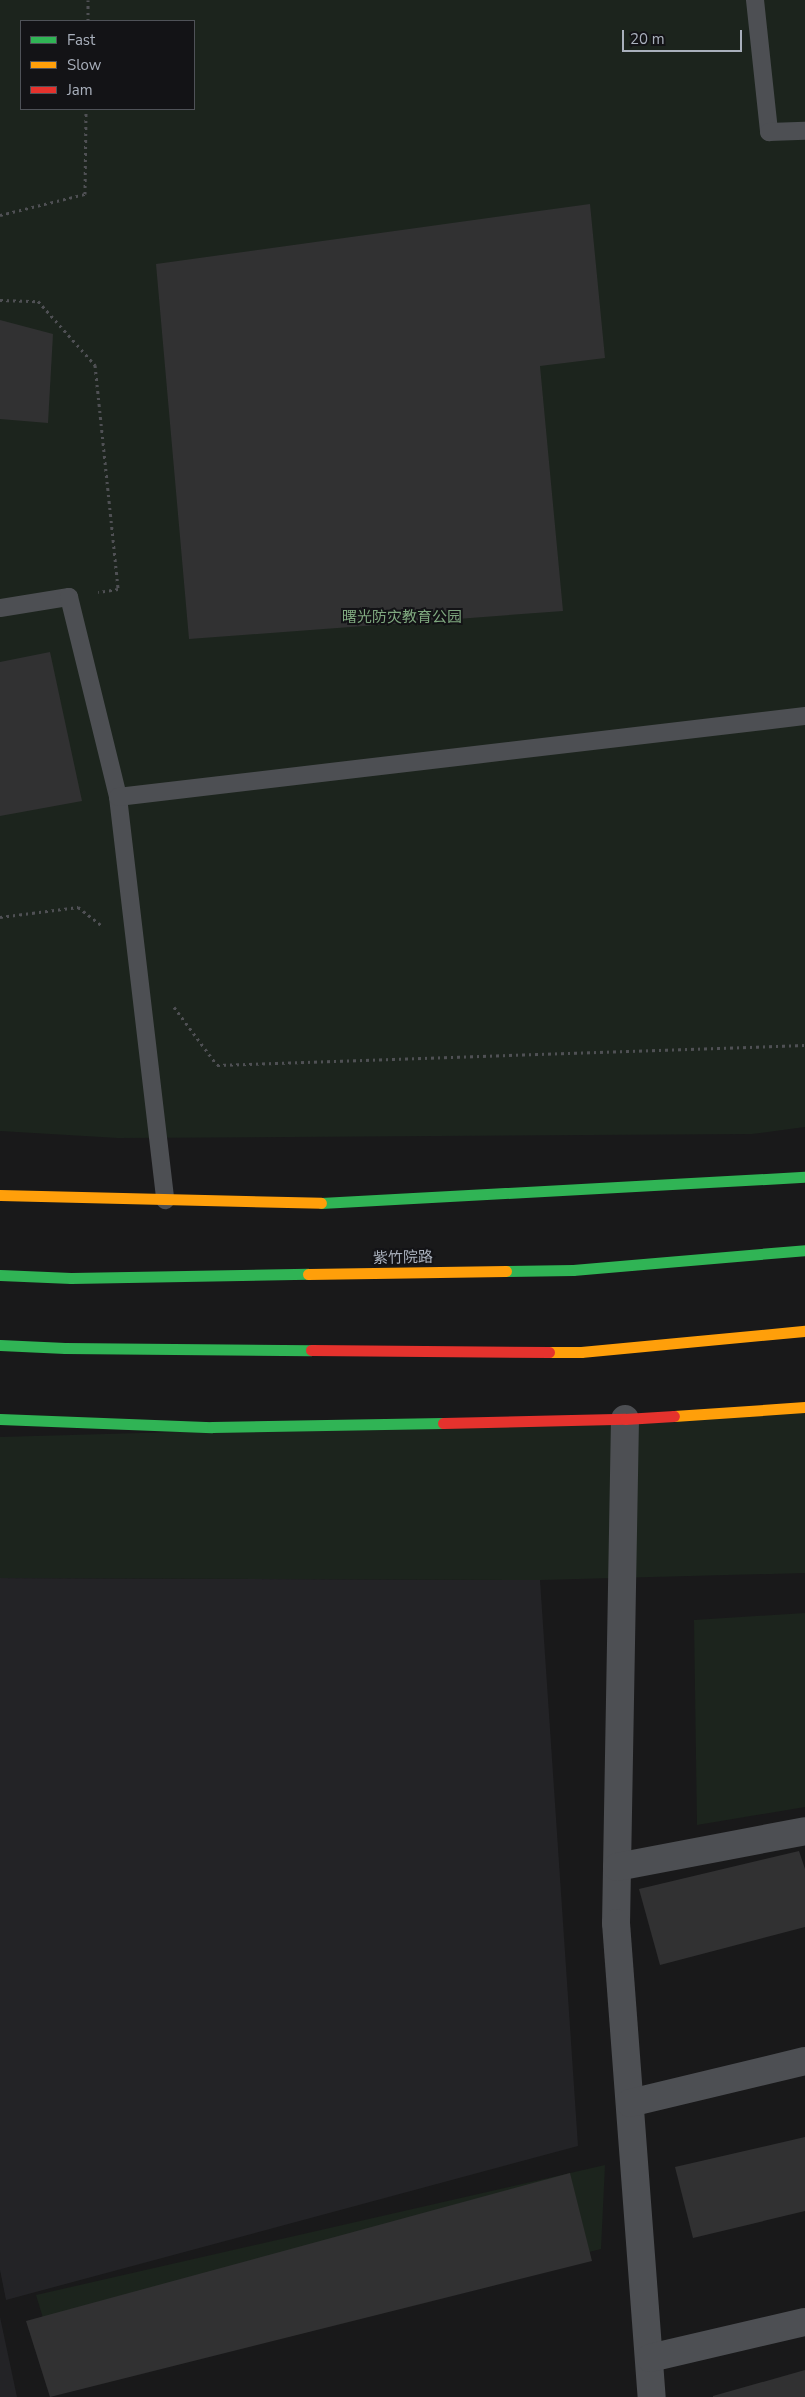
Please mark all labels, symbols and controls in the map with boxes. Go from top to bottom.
legend [20,20,195,110]
scale bar [625,20,745,52]
text: 20 m [630,29,665,49]
text: Fast [67,30,95,50]
text: Slow [67,55,101,75]
text: Jam [67,80,93,100]
park label: 曙光防灾教育公园 [342,609,462,627]
street label: 紫竹院路 [373,1248,433,1268]

